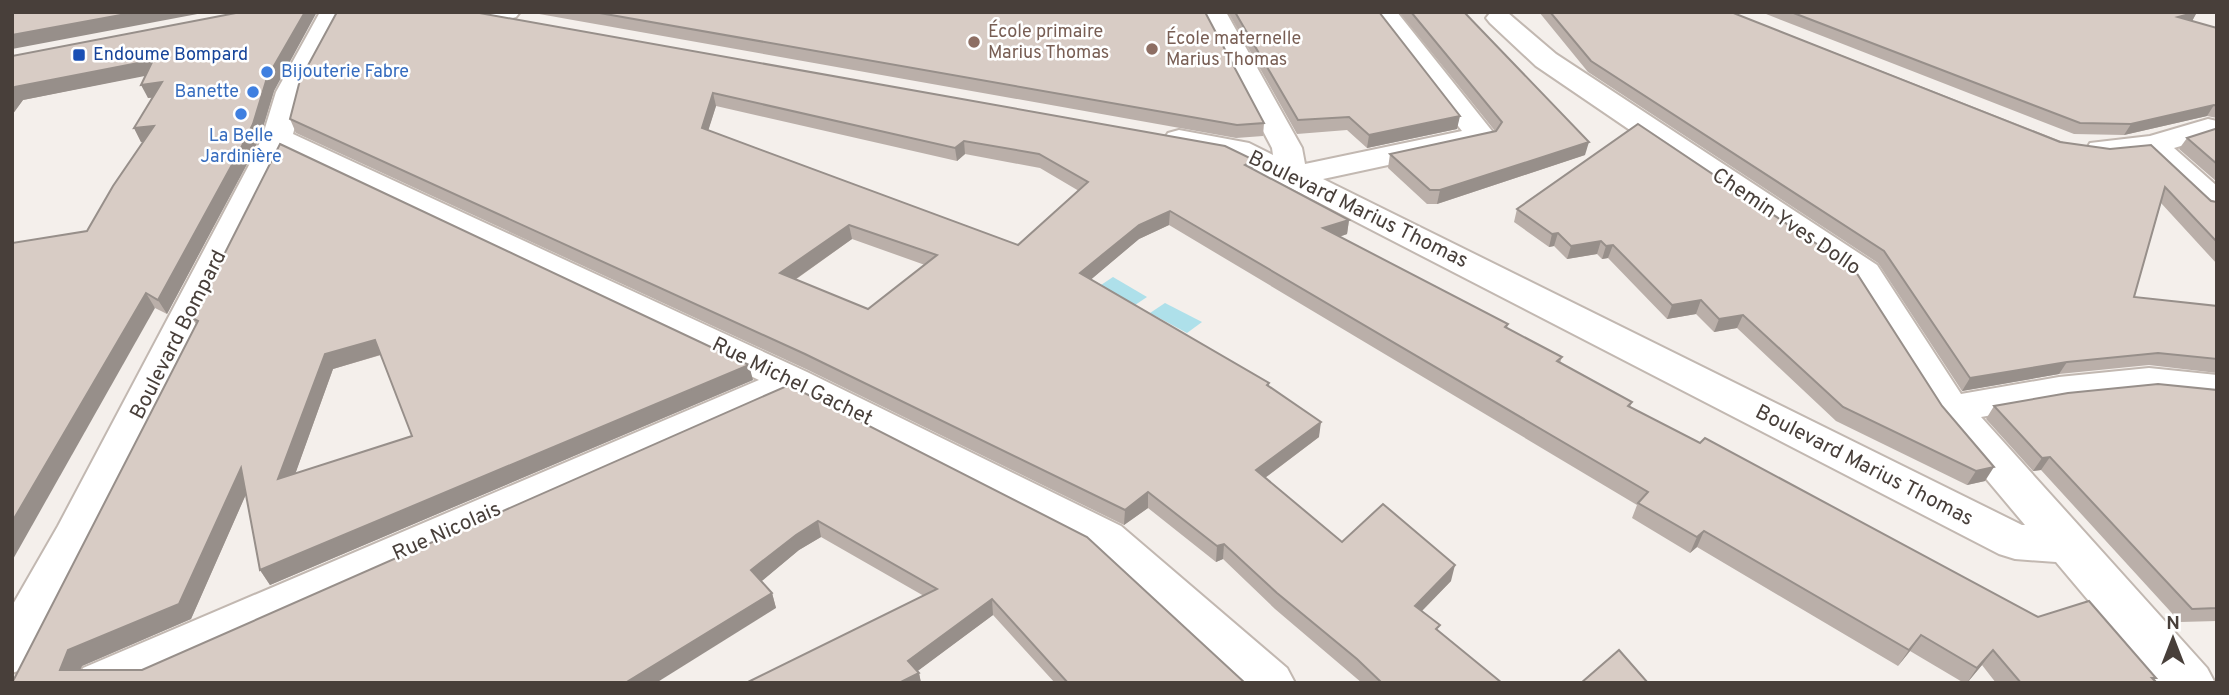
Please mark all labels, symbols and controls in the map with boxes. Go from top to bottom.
place label: École primaire Marius Thomas [988,19,1109,65]
place label: École maternelle Marius Thomas [1166,26,1301,72]
marker: École primaire Marius Thomas [966,34,982,50]
marker: École maternelle Marius Thomas [1144,41,1160,57]
place label: Endoume Bompard [93,44,248,67]
marker: Endoume Bompard [71,47,87,63]
place label: Bijouterie Fabre [281,61,409,84]
marker: Bijouterie Fabre [259,64,275,80]
place label: Banette [175,81,239,104]
marker: Banette [245,84,261,100]
marker: La Belle Jardinière [233,106,249,122]
place label: La Belle Jardinière [200,125,282,169]
street label: Boulevard Marius Thomas [1244,145,1472,275]
street label: Chemin Yves Dollo [1706,162,1866,282]
street label: Boulevard Bompard [125,246,233,424]
street label: Rue Michel Gachet [707,331,877,433]
street label: Boulevard Marius Thomas [1750,399,1978,533]
street label: Rue Nicolais [389,496,505,568]
north arrow [2138,604,2208,674]
text: N [2166,612,2180,636]

